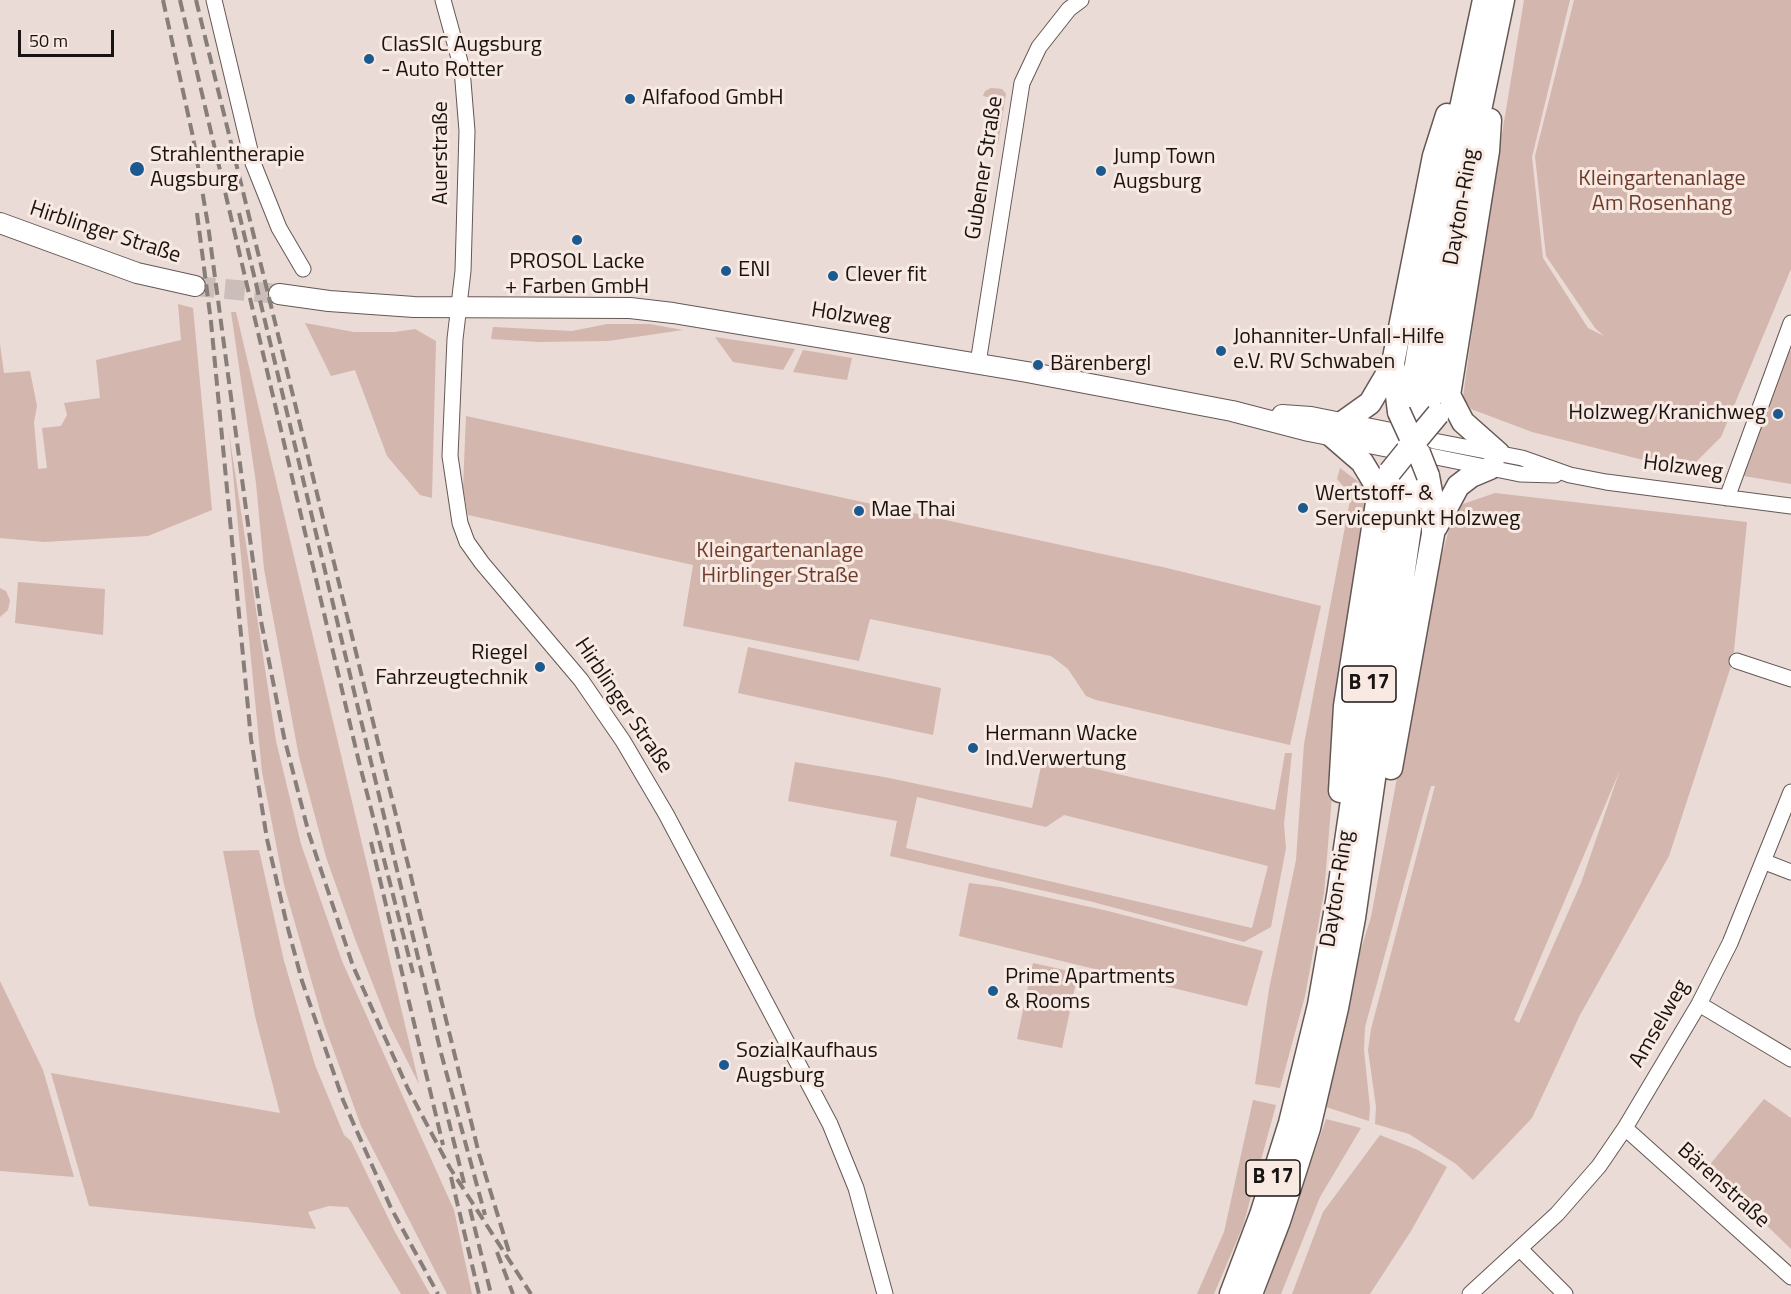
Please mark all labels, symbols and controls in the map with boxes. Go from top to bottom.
scale bar [21,18,117,56]
text: 50 m [29,27,68,54]
place label: ClasSIC Augsburg - Auto Rotter [381,33,542,84]
marker: ClasSIC Augsburg - Auto Rotter [362,52,376,66]
place label: Alfafood GmbH [642,86,784,112]
marker: Alfafood GmbH [623,92,637,106]
street label: Gubener Straße [961,94,1009,242]
street label: Auerstraße [429,101,455,205]
place label: Strahlentherapie Augsburg [150,143,305,194]
place label: Jump Town Augsburg [1113,145,1216,196]
street label: Dayton-Ring [1439,147,1485,267]
marker: Strahlentherapie Augsburg [128,160,146,178]
marker: Jump Town Augsburg [1094,164,1108,178]
park label: Kleingartenanlage Am Rosenhang [1578,167,1746,218]
street label: Hirblinger Straße [26,196,184,270]
marker: PROSOL Lacke + Farben GmbH [570,233,584,247]
place label: PROSOL Lacke + Farben GmbH [505,250,649,302]
place label: ENI [738,258,770,284]
place label: Clever fit [845,263,927,289]
marker: ENI [719,264,733,278]
marker: Clever fit [826,269,840,283]
street label: Holzweg [809,298,893,336]
place label: Johanniter-Unfall-Hilfe e.V. RV Schwaben [1233,325,1444,376]
marker: Johanniter-Unfall-Hilfe e.V. RV Schwaben [1214,344,1228,358]
place label: Bärenbergl [1050,352,1151,378]
marker: Bärenbergl [1031,358,1045,372]
place label: Holzweg/Kranichweg [1568,401,1766,427]
marker: Holzweg/Kranichweg [1771,407,1785,421]
street label: Holzweg [1641,450,1725,486]
place label: Wertstoff- & Servicepunkt Holzweg [1315,482,1520,534]
place label: Mae Thai [871,498,956,524]
marker: Wertstoff- & Servicepunkt Holzweg [1296,501,1310,515]
marker: Mae Thai [852,504,866,518]
park label: Kleingartenanlage Hirblinger Straße [696,539,864,590]
street label: Hirblinger Straße [568,633,678,779]
place label: Riegel Fahrzeugtechnik [375,641,528,692]
marker: Riegel Fahrzeugtechnik [533,660,547,674]
road number: B 17 [1342,666,1396,702]
place label: Hermann Wacke Ind.Verwertung [985,722,1137,774]
marker: Hermann Wacke Ind.Verwertung [966,741,980,755]
street label: Dayton-Ring [1316,829,1360,949]
place label: Prime Apartments & Rooms [1005,965,1175,1016]
street label: Amselweg [1624,975,1696,1073]
marker: Prime Apartments & Rooms [986,984,1000,998]
place label: SozialKaufhaus Augsburg [736,1039,878,1090]
marker: SozialKaufhaus Augsburg [717,1058,731,1072]
street label: Bärenstraße [1671,1138,1775,1234]
road number: B 17 [1246,1160,1300,1196]

